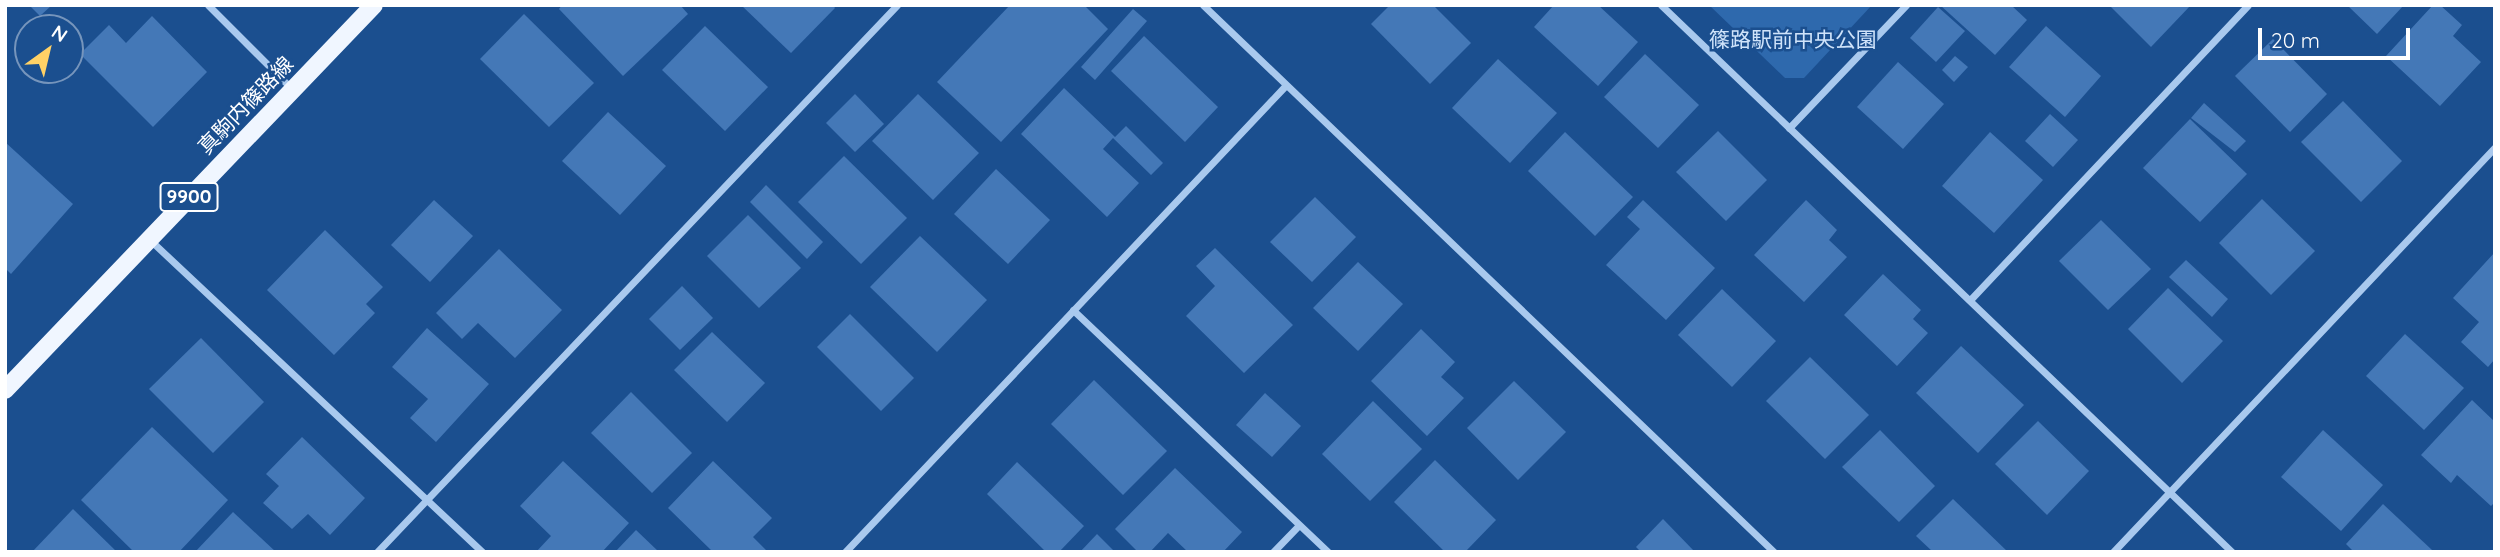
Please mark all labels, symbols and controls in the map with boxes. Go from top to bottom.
north arrow [14,14,84,84]
scale bar [2262,14,2414,58]
text: N [47,19,72,47]
park label: 篠路駅前中央公園 [1709,26,1877,52]
text: 20 m [2271,27,2320,53]
street label: 真駒内篠路線 [192,51,298,159]
road number: 9900 [159,182,219,212]

